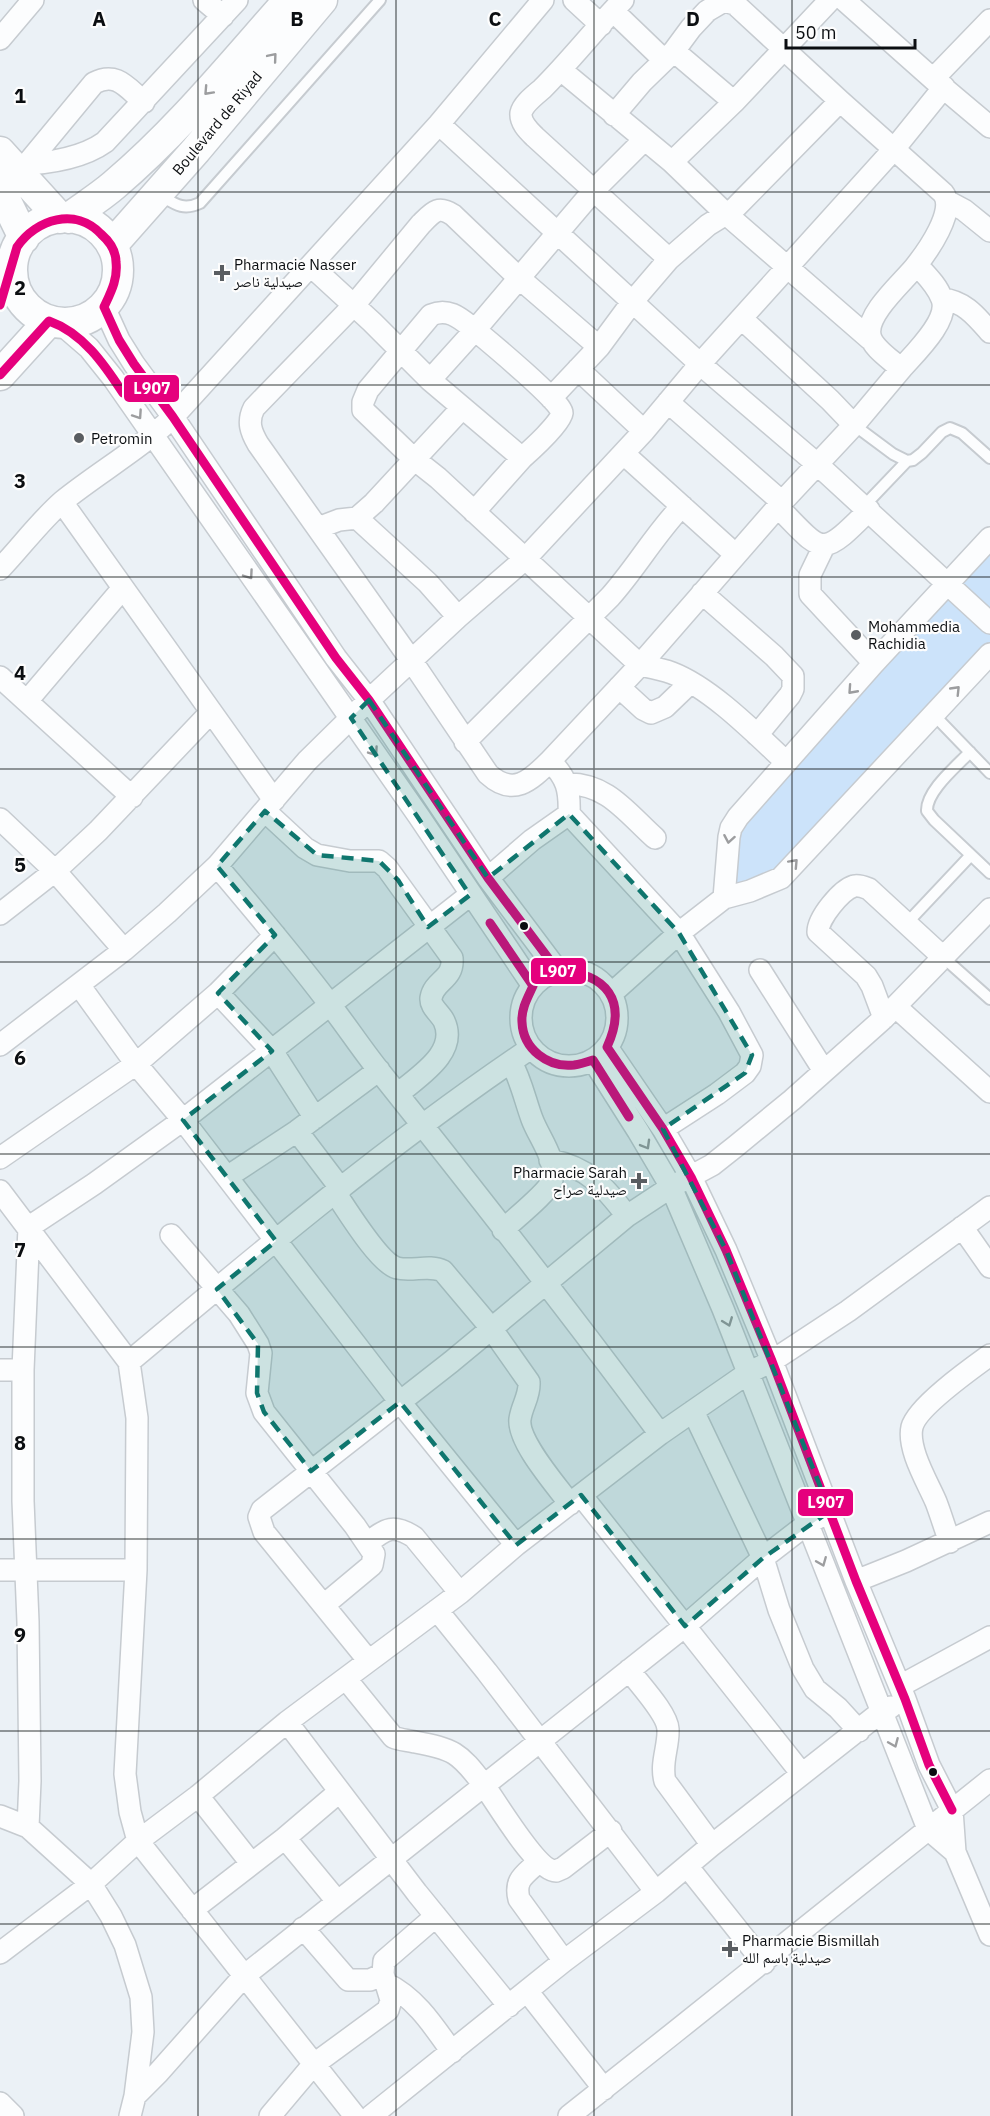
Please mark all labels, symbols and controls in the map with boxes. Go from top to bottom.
text: A [92,5,106,32]
text: B [290,5,304,32]
text: C [488,5,502,32]
text: D [686,5,700,32]
scale bar [786,12,915,50]
text: 50 m [795,21,837,44]
one-way arrow [265,53,276,64]
street label: Boulevard de Riyad [168,67,266,179]
text: 1 [14,82,26,109]
one-way arrow [204,84,215,94]
place label: Pharmacie Nasser صيدلية ناصر [233,255,357,291]
marker: Pharmacie Nasser صيدلية ناصر [215,266,229,280]
text: 2 [14,274,26,301]
line badge: L907 [123,374,180,403]
text: L907 [133,378,171,398]
one-way arrow [131,408,142,419]
place label: Petromin [91,429,153,448]
marker: Petromin [72,431,86,445]
text: 3 [14,467,26,494]
one-way arrow [242,569,253,580]
place label: Mohammedia Rachidia [868,617,960,653]
marker: Mohammedia Rachidia [849,628,863,642]
text: 4 [14,659,26,686]
one-way arrow [848,683,859,694]
one-way arrow [948,686,959,697]
one-way arrow [367,745,378,756]
one-way arrow [723,834,735,844]
text: 5 [14,851,26,878]
one-way arrow [787,860,798,870]
unlabelled marker [518,920,530,932]
line badge: L907 [530,957,587,985]
text: L907 [539,961,577,981]
text: 6 [14,1044,26,1071]
one-way arrow [639,1139,651,1149]
place label: Pharmacie Sarah صيدلية صراح [513,1163,627,1200]
marker: Pharmacie Sarah صيدلية صراح [632,1174,646,1188]
text: 7 [14,1236,26,1263]
one-way arrow [721,1316,733,1327]
text: 8 [14,1429,26,1456]
line badge: L907 [797,1488,854,1517]
text: L907 [807,1492,845,1512]
one-way arrow [815,1556,827,1567]
text: 9 [14,1621,26,1648]
one-way arrow [887,1737,899,1748]
unlabelled marker [927,1766,939,1778]
place label: Pharmacie Bismillah صيدلية باسم الله [742,1931,880,1968]
marker: Pharmacie Bismillah صيدلية باسم الله [723,1942,737,1956]

